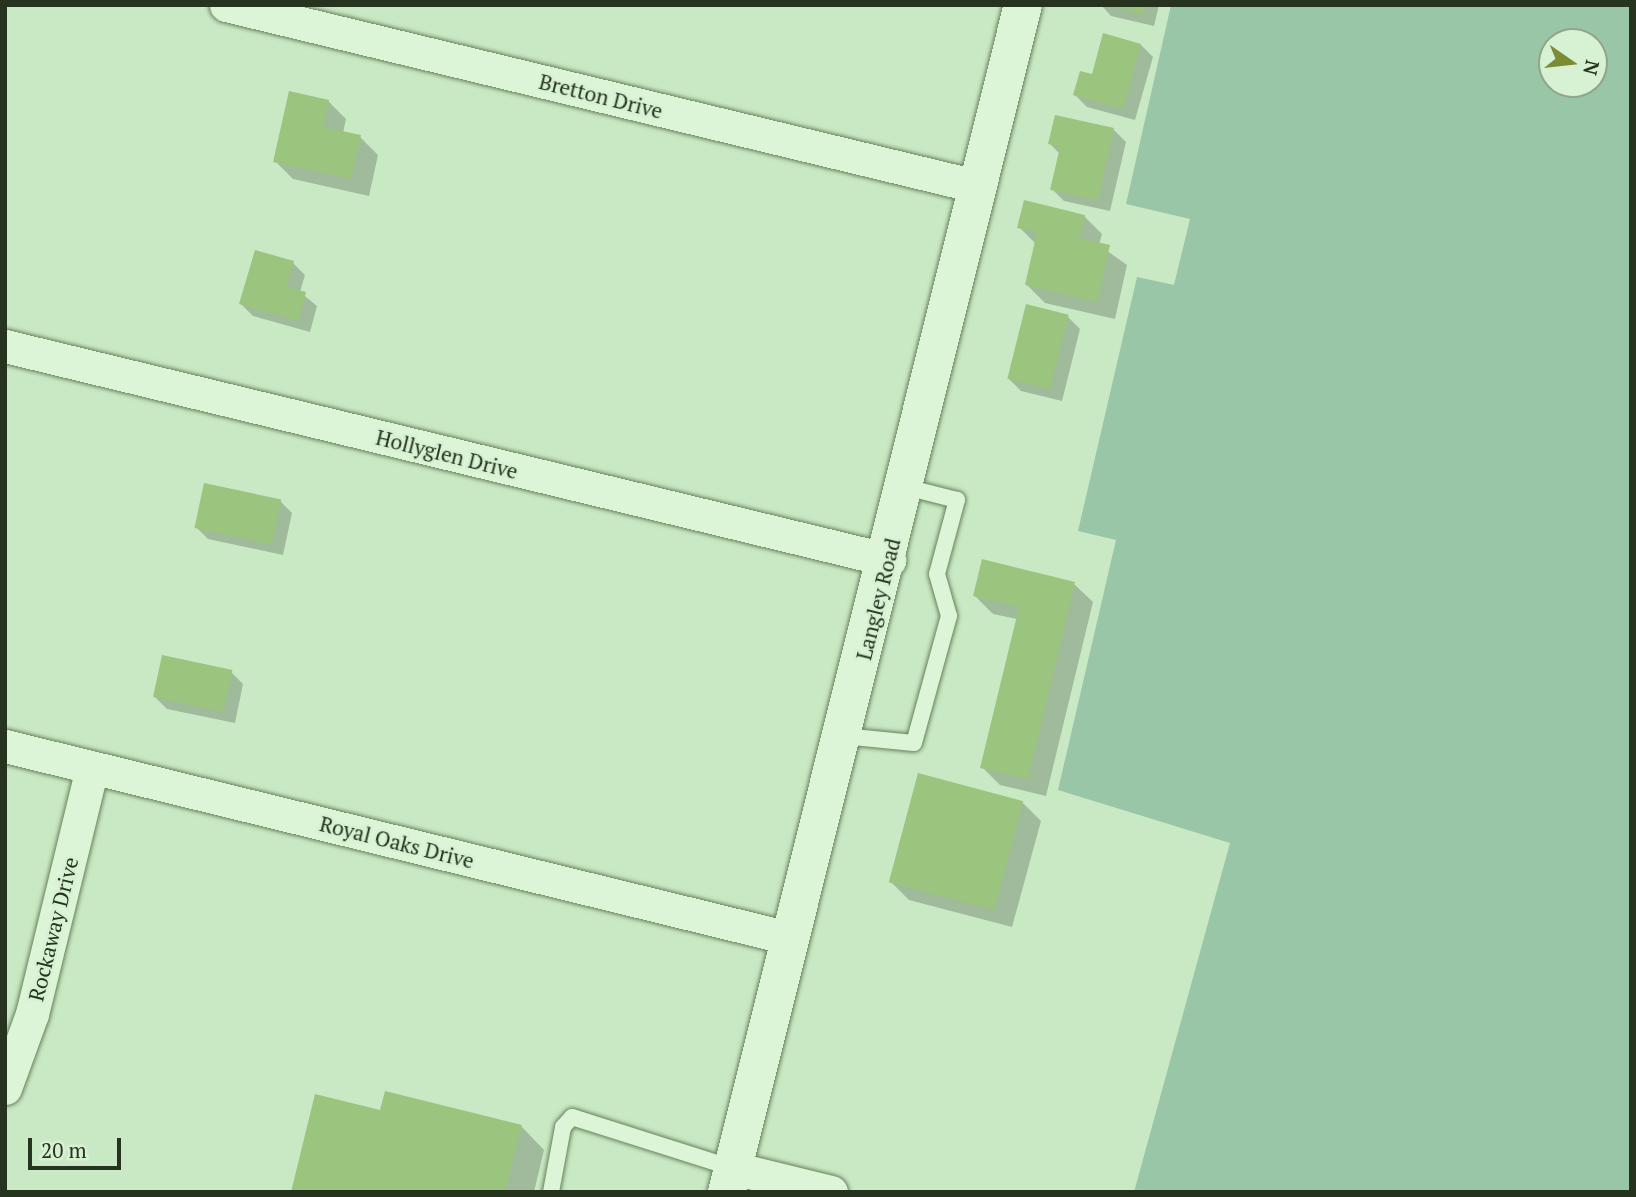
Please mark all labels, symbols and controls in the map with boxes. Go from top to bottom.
north arrow [1538,28,1608,98]
text: N [1578,58,1606,78]
street label: Bretton Drive [537,68,665,124]
street label: Hollyglen Drive [373,424,521,484]
street label: Langley Road [851,535,905,663]
street label: Royal Oaks Drive [317,811,477,873]
street label: Rockaway Drive [23,854,83,1004]
scale bar [32,1124,124,1168]
text: 20 m [41,1136,87,1164]

